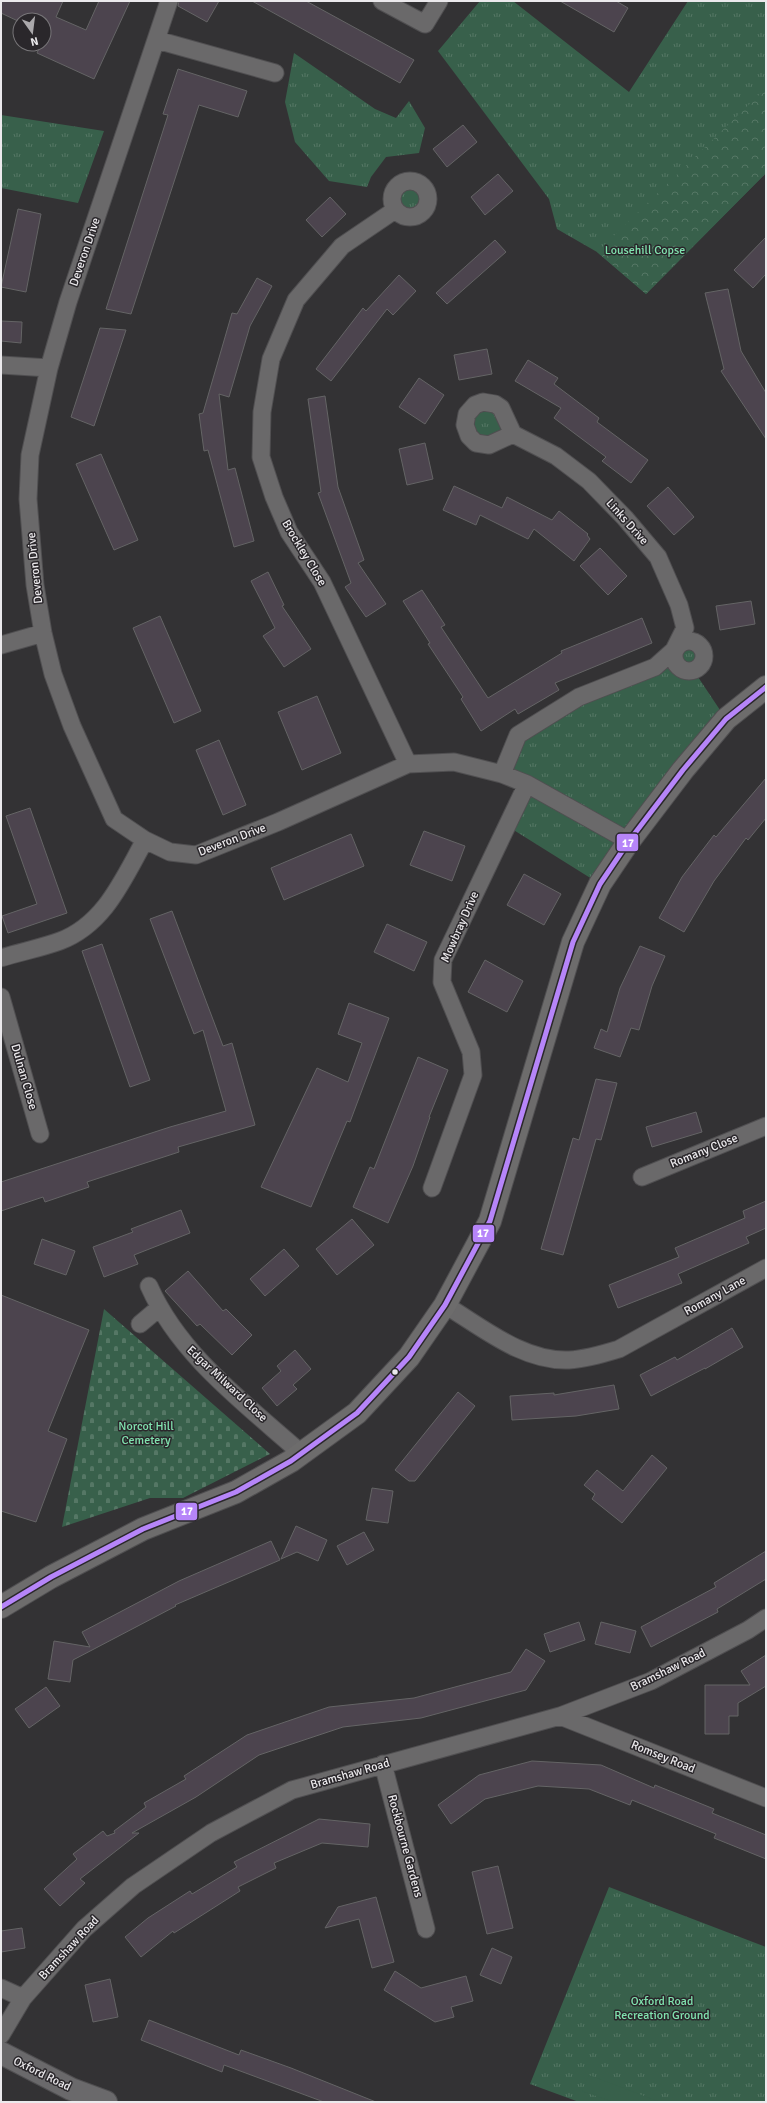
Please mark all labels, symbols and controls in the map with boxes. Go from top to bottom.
north arrow [12,12,52,52]
text: N [29,34,40,48]
street label: Deveron Drive [66,216,104,288]
park label: Lousehill Copse [605,243,685,258]
street label: Links Drive [602,496,652,548]
street label: Brockley Close [278,517,330,589]
street label: Deveron Drive [24,532,46,604]
street label: Deveron Drive [196,820,268,860]
line badge: 17 [616,833,639,852]
text: 17 [622,837,634,850]
street label: Mowbray Drive [438,889,482,965]
street label: Dulnan Close [7,1042,41,1112]
street label: Romany Close [668,1131,740,1171]
line badge: 17 [472,1224,495,1243]
text: 17 [477,1227,489,1240]
street label: Romany Lane [681,1273,749,1319]
street label: Edgar Milward Close [184,1343,270,1425]
unlabelled marker [390,1367,400,1377]
park label: Norcot Hill Cemetery [118,1419,174,1448]
line badge: 17 [175,1502,198,1521]
text: 17 [181,1505,193,1518]
street label: Bramshaw Road [628,1645,708,1695]
street label: Romsey Road [629,1737,697,1777]
street label: Bramshaw Road [309,1756,391,1792]
street label: Rockbourne Gardens [384,1793,426,1899]
street label: Bramshaw Road [36,1913,102,1983]
park label: Oxford Road Recreation Ground [614,1994,710,2023]
street label: Oxford Road [11,2054,73,2094]

